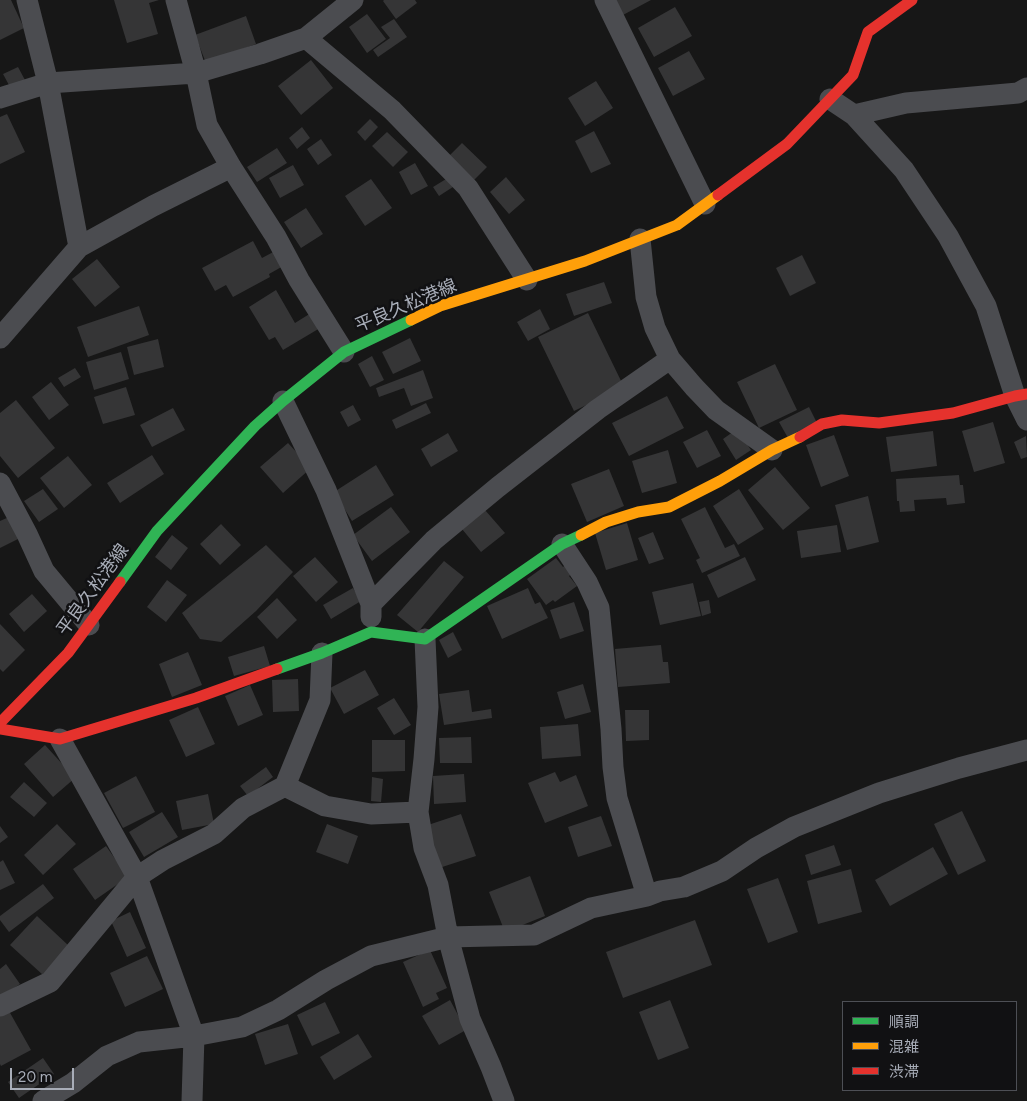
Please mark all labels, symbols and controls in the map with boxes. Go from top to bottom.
street label: 平良久松港線 [352,275,460,337]
street label: 平良久松港線 [53,540,133,640]
legend [842,1001,1017,1091]
text: 順調 [889,1013,919,1031]
text: 混雑 [889,1038,919,1056]
scale bar [12,1058,76,1090]
text: 渋滞 [889,1063,919,1081]
text: 20 m [18,1068,52,1086]

